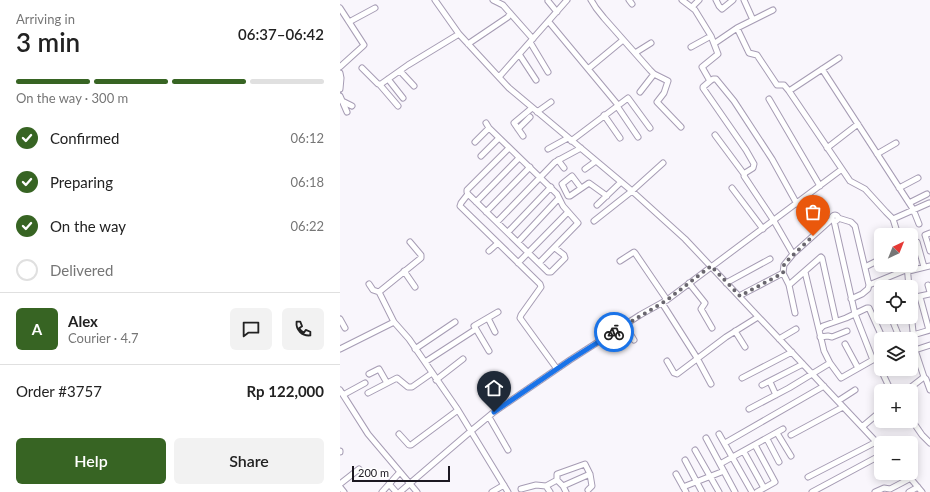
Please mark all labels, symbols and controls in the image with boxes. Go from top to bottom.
text: Arriving in [16,11,75,27]
text: 06:37–06:42 [238,25,324,43]
text: 3 min [16,26,80,58]
text: On the way · 300 m [16,90,128,106]
icon: check [16,127,38,149]
text: Confirmed [50,129,119,147]
text: 06:12 [291,130,324,146]
icon: check [16,171,38,193]
text: Preparing [50,173,113,191]
text: 06:18 [291,174,324,190]
pin [796,195,830,236]
icon: bag [802,201,824,223]
icon: check [16,215,38,237]
text: On the way [50,217,126,235]
text: 06:22 [291,218,324,234]
north arrow [874,228,918,272]
map controls [874,228,918,480]
text: Delivered [50,261,113,279]
button: locate [874,280,918,324]
button: chat [230,308,272,350]
button: phone [282,308,324,350]
text: Alex [68,312,98,330]
courier [594,312,634,352]
text: A [32,320,42,338]
icon: bike [603,321,625,343]
text: Courier · 4.7 [68,330,139,346]
button: layers [874,332,918,376]
pin [477,371,511,412]
icon: home [483,377,505,399]
text: Order #3757 [16,382,102,400]
text: Rp 122,000 [247,382,324,400]
button: + [874,384,918,428]
button: − [874,436,918,480]
button: Help [16,438,166,484]
button: Share [174,438,324,484]
scale bar [352,464,450,483]
text: 200 m [358,466,389,479]

